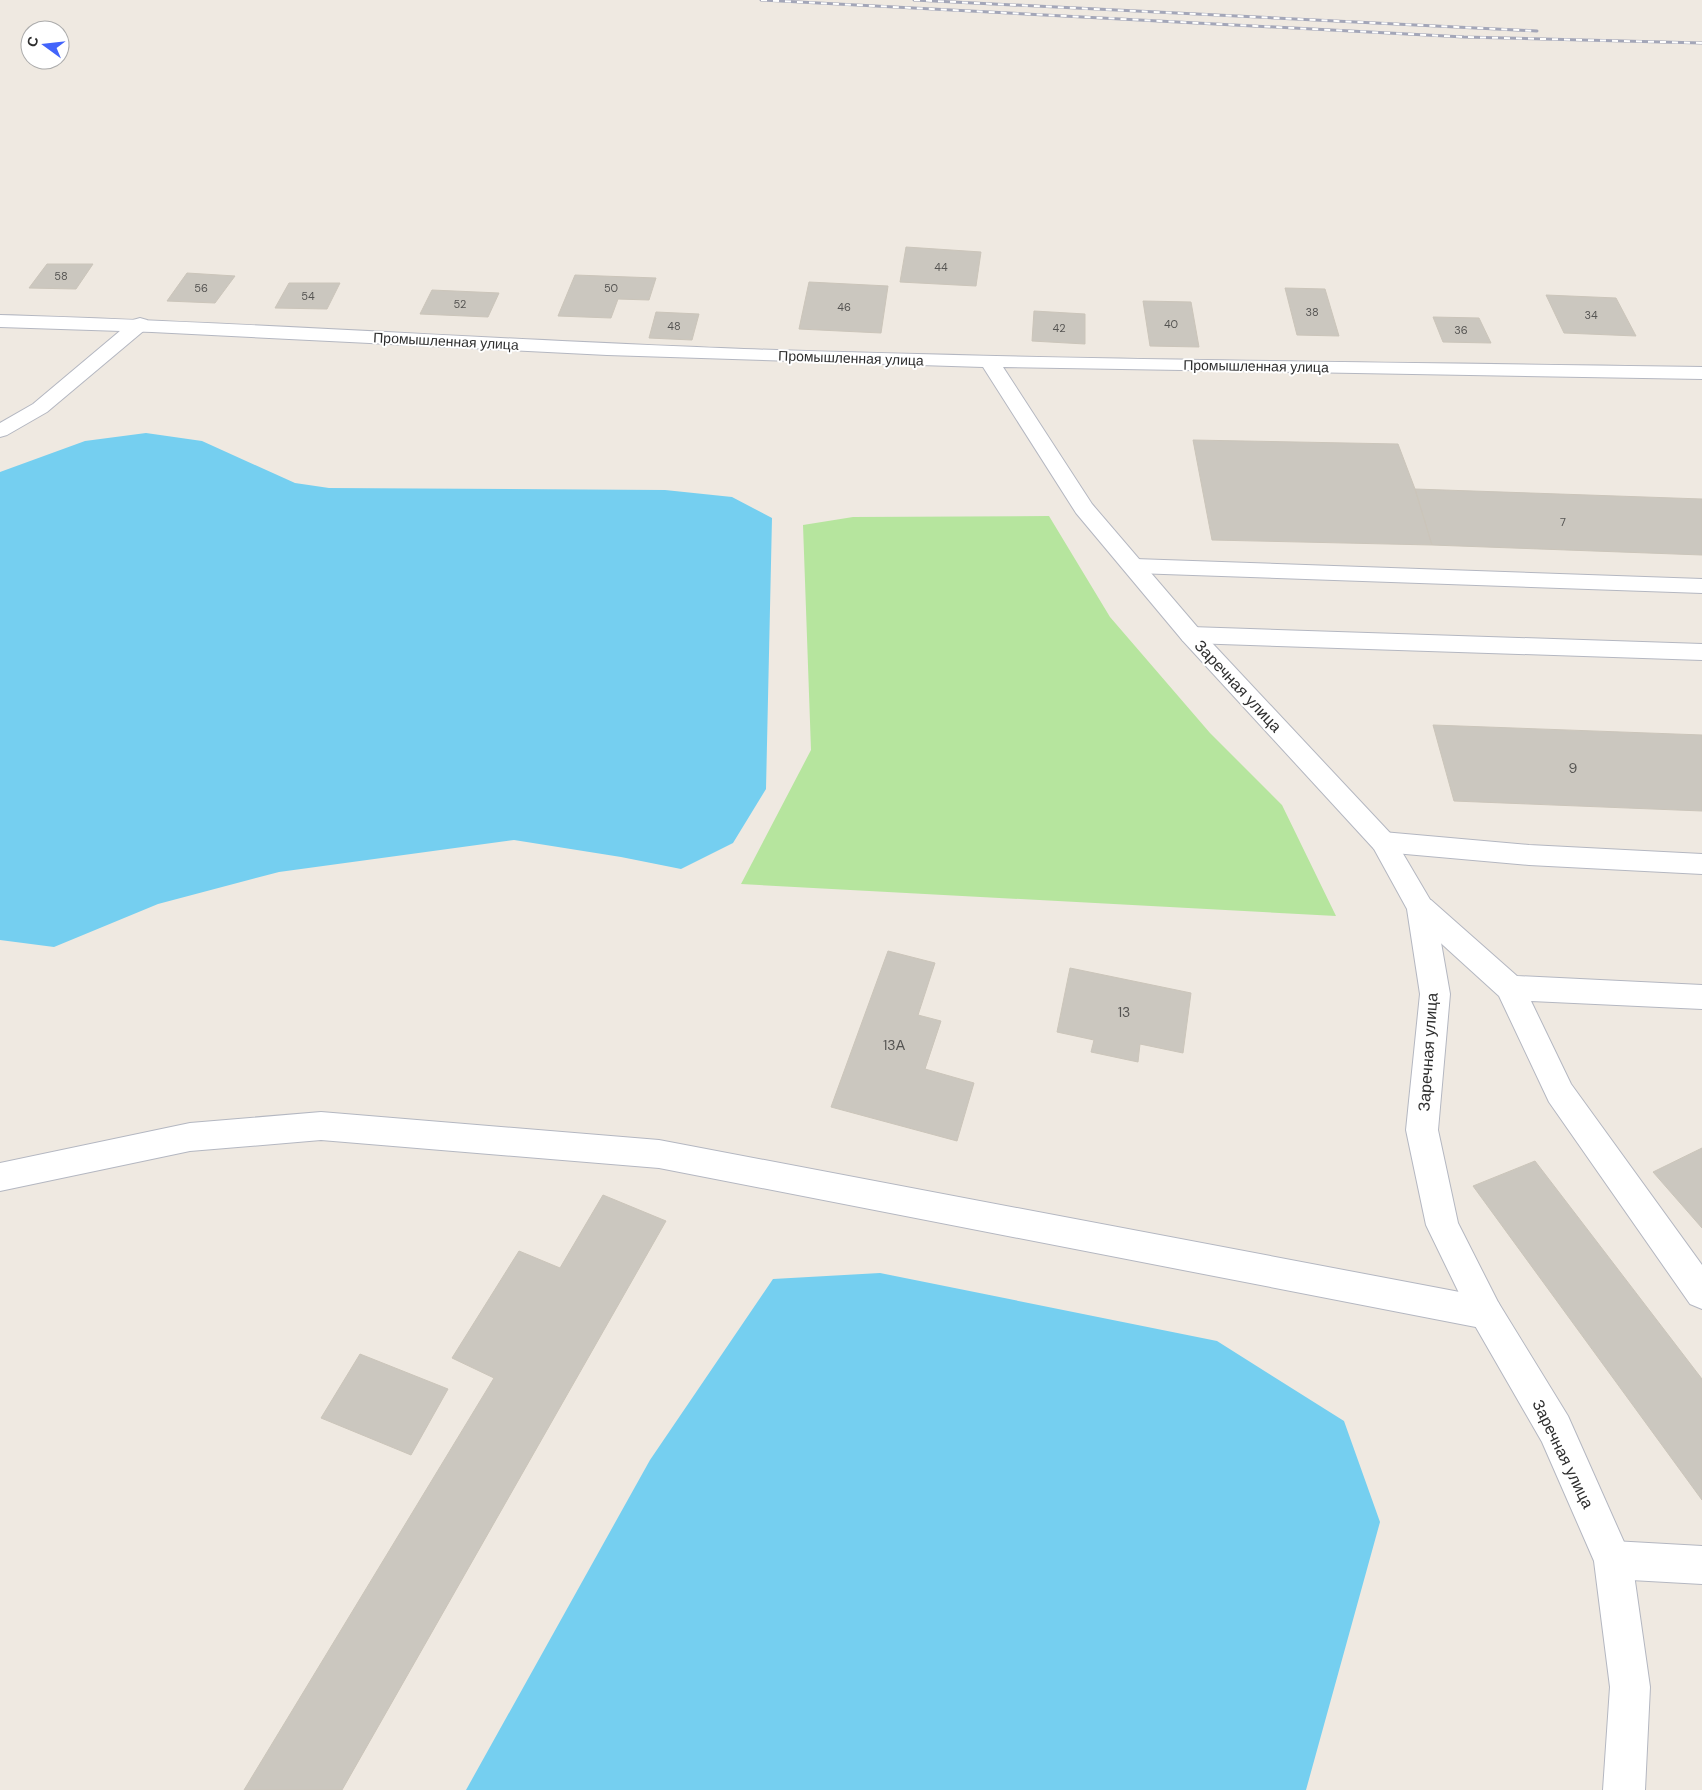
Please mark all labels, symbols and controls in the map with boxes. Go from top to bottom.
north arrow [20,20,70,70]
text: С [22,34,42,49]
house number: 44 [934,260,948,274]
house number: 58 [54,269,68,283]
house number: 56 [194,281,208,295]
house number: 50 [604,281,618,295]
house number: 54 [301,289,315,303]
house number: 52 [454,297,466,311]
house number: 46 [837,300,851,314]
house number: 38 [1305,305,1319,319]
house number: 34 [1584,308,1598,322]
house number: 40 [1164,317,1178,331]
house number: 48 [667,319,681,333]
house number: 42 [1052,321,1066,335]
house number: 36 [1454,323,1468,337]
street label: Промышленная улица [373,328,519,354]
street label: Промышленная улица [778,346,924,370]
street label: Промышленная улица [1183,356,1329,376]
house number: 7 [1560,515,1566,529]
street label: Заречная улица [1190,635,1286,737]
house number: 9 [1569,759,1578,777]
street label: Заречная улица [1413,992,1443,1112]
house number: 13 [1118,1003,1130,1021]
house number: 13А [883,1036,906,1054]
street label: Заречная улица [1528,1396,1599,1512]

